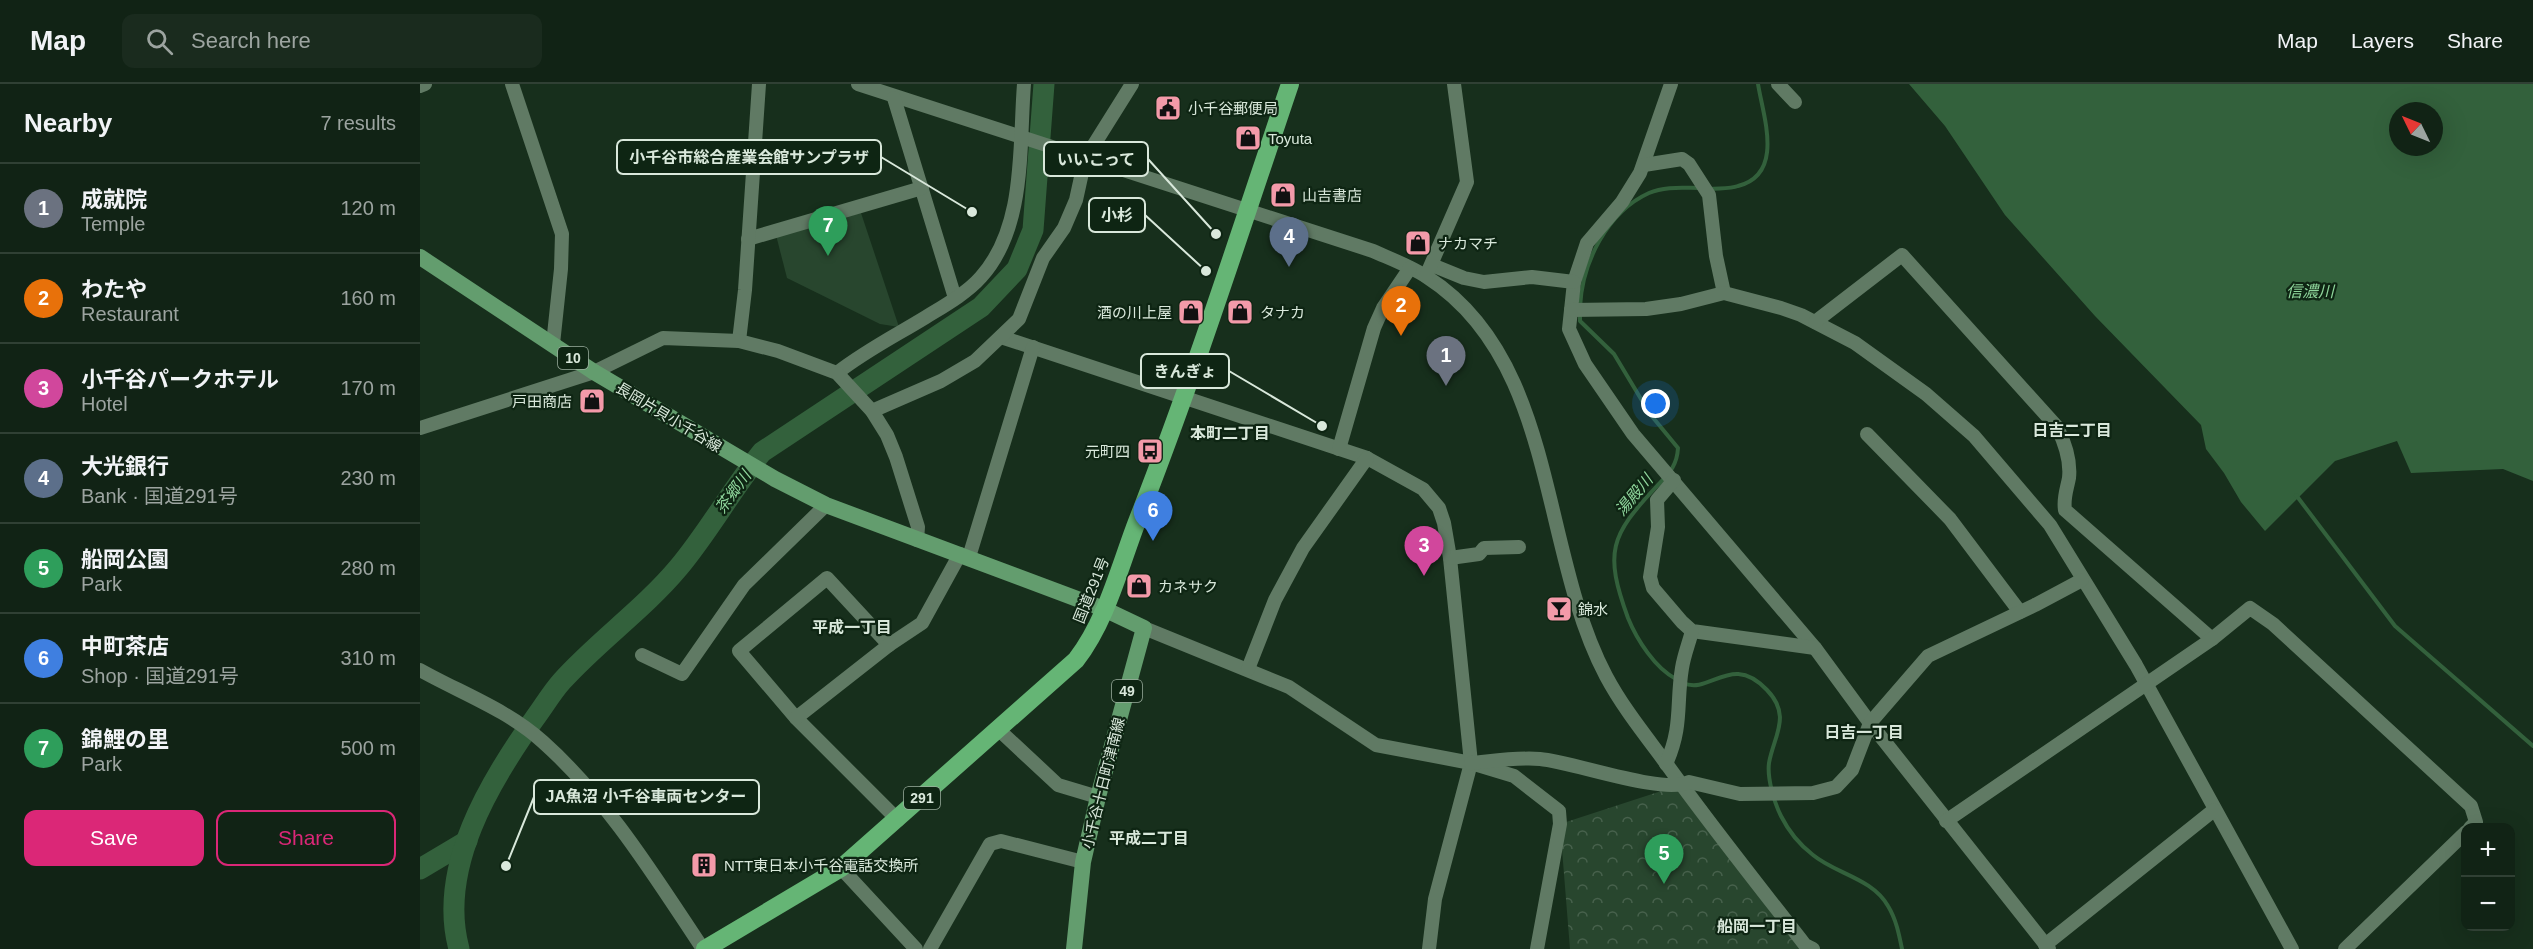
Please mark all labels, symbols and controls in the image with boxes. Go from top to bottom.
search box [122,14,542,68]
text: Map [30,25,86,56]
icon: search [143,25,176,58]
text: Search here [191,28,311,53]
text: Map [2277,29,2318,52]
text: Layers [2351,29,2414,52]
text: Share [2447,29,2503,52]
public building icon: 小千谷郵便局 [1153,93,1183,123]
place label: 小千谷郵便局 [1188,100,1278,117]
north arrow [2389,102,2443,156]
text: Nearby [24,108,112,138]
text: 7 results [320,112,396,134]
shop icon: Toyuta [1233,123,1263,153]
place label: Toyuta [1268,130,1313,147]
callout: 小千谷市総合産業会館サンプラザ [617,140,881,174]
callout: いいこって [1044,142,1148,176]
text: 小千谷市総合産業会館サンプラザ [629,148,869,166]
text: いいこって [1057,151,1135,168]
shop icon: 山吉書店 [1268,180,1298,210]
text: 成就院 [81,187,147,212]
place label: 山吉書店 [1302,187,1362,204]
text: 1 [38,197,49,219]
text: 120 m [340,197,396,219]
callout: 小杉 [1089,198,1145,232]
pin: 7 [808,206,848,256]
text: 小杉 [1101,207,1133,224]
text: Temple [81,213,145,235]
pin: 4 [1270,218,1308,267]
shop icon: ナカマチ [1403,228,1433,258]
place label: ナカマチ [1438,235,1498,252]
text: わたや [81,277,147,302]
water label: 信濃川 [2286,283,2336,300]
pin: 2 [1382,286,1420,336]
text: 2 [38,287,49,309]
text: 160 m [340,287,396,309]
shop icon: 酒の川上屋 [1176,297,1206,327]
shop icon: タナカ [1225,297,1255,327]
text: Restaurant [81,303,179,325]
place label: 酒の川上屋 [1097,304,1172,321]
place label: タナカ [1260,304,1305,321]
pin: 1 [1426,336,1466,386]
road number: 10 [558,347,588,369]
callout: きんぎょ [1141,354,1229,388]
text: きんぎょ [1153,363,1217,380]
text: 小千谷パークホテル [81,367,279,392]
text: 3 [38,377,49,399]
text: 170 m [340,377,396,399]
street label: 長岡片貝小千谷線 [613,379,725,455]
shop icon: 戸田商店 [577,386,607,416]
your location [1641,389,1670,418]
text: Hotel [81,393,128,415]
place label: 戸田商店 [512,393,572,410]
district label: 日吉二丁目 [2032,422,2112,439]
district label: 本町二丁目 [1190,425,1270,442]
bus stop icon: 元町四 [1135,436,1165,466]
place label: 元町四 [1085,443,1130,460]
text: 大光銀行 [81,454,169,479]
water label: 茶郷川 [712,466,755,516]
text: 4 [38,467,49,489]
text: 230 m [340,467,396,489]
water label: 湯殿川 [1612,470,1657,519]
text: Bank · 国道291号 [81,485,238,507]
pin: 6 [1134,492,1172,541]
pin: 3 [1404,526,1444,576]
text: 船岡公園 [81,547,169,572]
street label: 国道291号 [1070,554,1112,626]
text: 5 [38,557,49,579]
text: 280 m [340,557,396,579]
shop icon: カネサク [1124,571,1154,601]
text: Park [81,573,122,595]
place label: カネサク [1158,578,1218,595]
bar icon: 錦水 [1544,594,1574,624]
place label: 錦水 [1578,601,1608,618]
district label: 平成一丁目 [812,618,892,636]
text: 中町茶店 [81,634,169,659]
text: 6 [38,647,49,669]
text: 310 m [340,647,396,669]
text: Shop · 国道291号 [81,665,239,687]
road number: 49 [1112,680,1142,702]
street label: 小千谷十日町津南線 [1078,715,1128,851]
district label: 日吉一丁目 [1824,724,1904,741]
text: 錦鯉の里 [81,727,169,752]
text: 7 [38,737,49,759]
text: 500 m [340,737,396,759]
text: Park [81,753,122,775]
callout: JA魚沼 小千谷車両センター [534,780,759,814]
text: JA魚沼 小千谷車両センター [546,787,746,805]
road number: 291 [904,787,940,809]
button: Save [24,810,204,866]
button: Share [216,810,396,866]
map controls [2461,823,2515,931]
button: + [2461,823,2515,877]
district label: 平成二丁目 [1109,829,1189,847]
pin: 5 [1644,834,1684,884]
building icon: NTT東日本小千谷電話交換所 [689,850,719,880]
place label: NTT東日本小千谷電話交換所 [724,857,918,874]
button: − [2461,877,2515,931]
district label: 船岡一丁目 [1717,918,1797,935]

